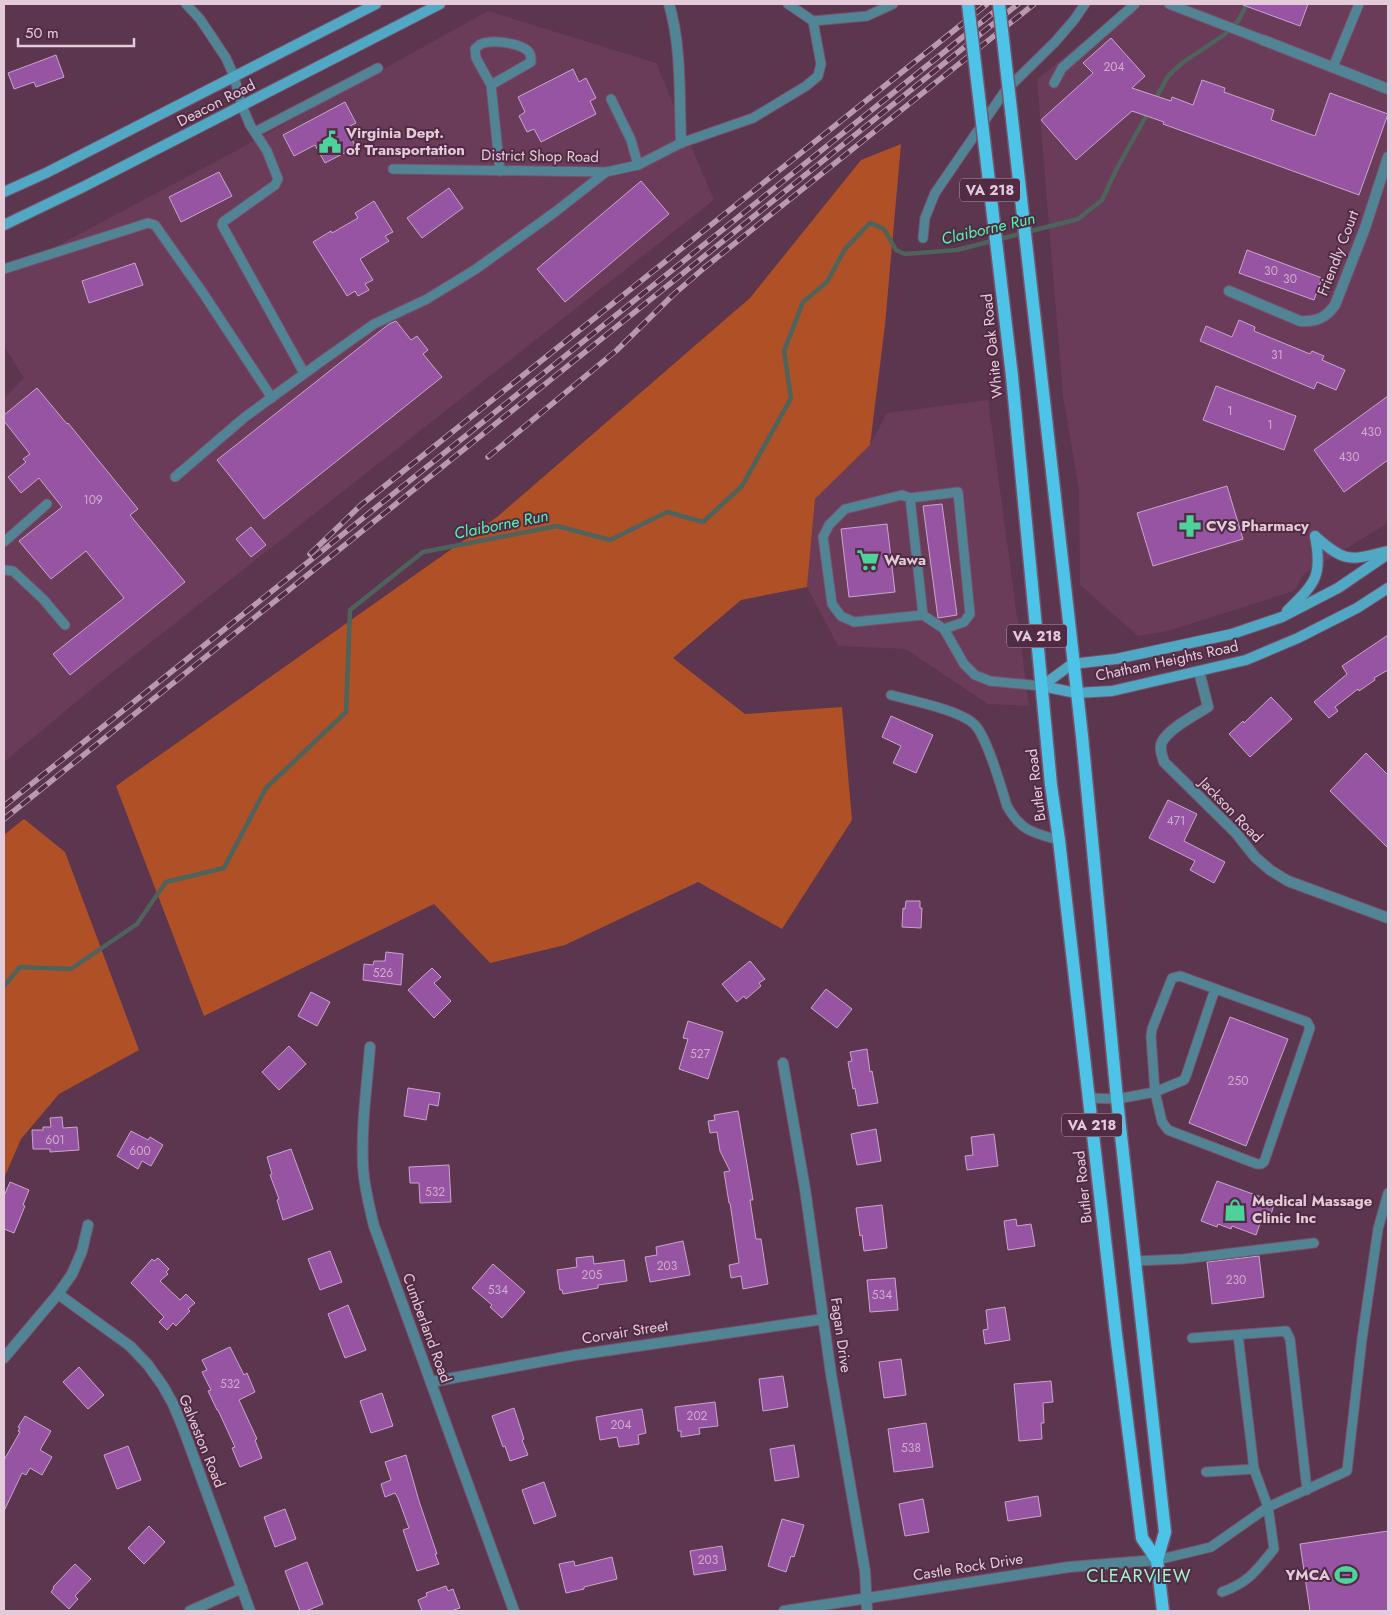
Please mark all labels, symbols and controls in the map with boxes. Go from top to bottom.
scale bar [18,15,134,47]
text: 50 m [25,22,59,44]
house number: 204 [1103,58,1125,76]
street label: Deacon Road [173,74,259,132]
place label: Virginia Dept. of Transportation [345,122,465,161]
public building icon: Virginia Dept. of Transportation [317,129,343,155]
street label: District Shop Road [481,144,599,168]
road number: VA 218 [960,178,1020,202]
water label: Claiborne Run [939,207,1037,250]
street label: Friendly Court [1312,207,1365,299]
house number: 30 [1264,262,1278,280]
house number: 30 [1283,270,1297,288]
street label: White Oak Road [976,293,1008,399]
house number: 31 [1271,346,1283,364]
house number: 1 [1227,402,1233,420]
house number: 1 [1267,416,1273,434]
house number: 430 [1361,423,1381,441]
house number: 430 [1339,448,1359,466]
house number: 109 [83,491,103,509]
water label: Claiborne Run [452,504,550,545]
pharmacy icon: CVS Pharmacy [1177,513,1203,539]
place label: CVS Pharmacy [1206,515,1309,537]
supermarket icon: Wawa [855,547,881,573]
place label: Wawa [884,549,926,571]
road number: VA 218 [1007,624,1067,648]
street label: Chatham Heights Road [1094,635,1240,687]
street label: Butler Road [1021,747,1051,823]
street label: Jackson Road [1193,771,1268,848]
house number: 471 [1167,812,1185,830]
house number: 526 [373,964,393,982]
house number: 527 [690,1045,711,1063]
house number: 250 [1228,1072,1248,1090]
road number: VA 218 [1062,1114,1122,1136]
house number: 601 [45,1131,65,1149]
house number: 600 [129,1142,151,1160]
street label: Butler Road [1068,1150,1098,1224]
house number: 532 [425,1183,445,1201]
place label: Medical Massage Clinic Inc [1252,1190,1373,1229]
shop icon: Medical Massage Clinic Inc [1222,1197,1248,1223]
house number: 203 [657,1257,678,1275]
house number: 205 [582,1266,603,1284]
street label: Cumberland Road [397,1270,457,1386]
house number: 230 [1226,1271,1246,1289]
house number: 534 [488,1281,508,1299]
house number: 534 [872,1286,892,1304]
street label: Fagan Drive [825,1296,857,1374]
street label: Corvair Street [580,1314,670,1350]
house number: 532 [220,1375,240,1393]
street label: Galveston Road [173,1391,231,1491]
house number: 202 [687,1407,708,1425]
house number: 204 [610,1416,632,1434]
house number: 538 [901,1439,921,1457]
street label: Castle Rock Drive [911,1547,1025,1587]
house number: 203 [698,1551,719,1569]
sports icon: YMCA [1333,1562,1359,1588]
district label: CLEARVIEW [1086,1563,1192,1589]
place label: YMCA [1284,1564,1331,1586]

